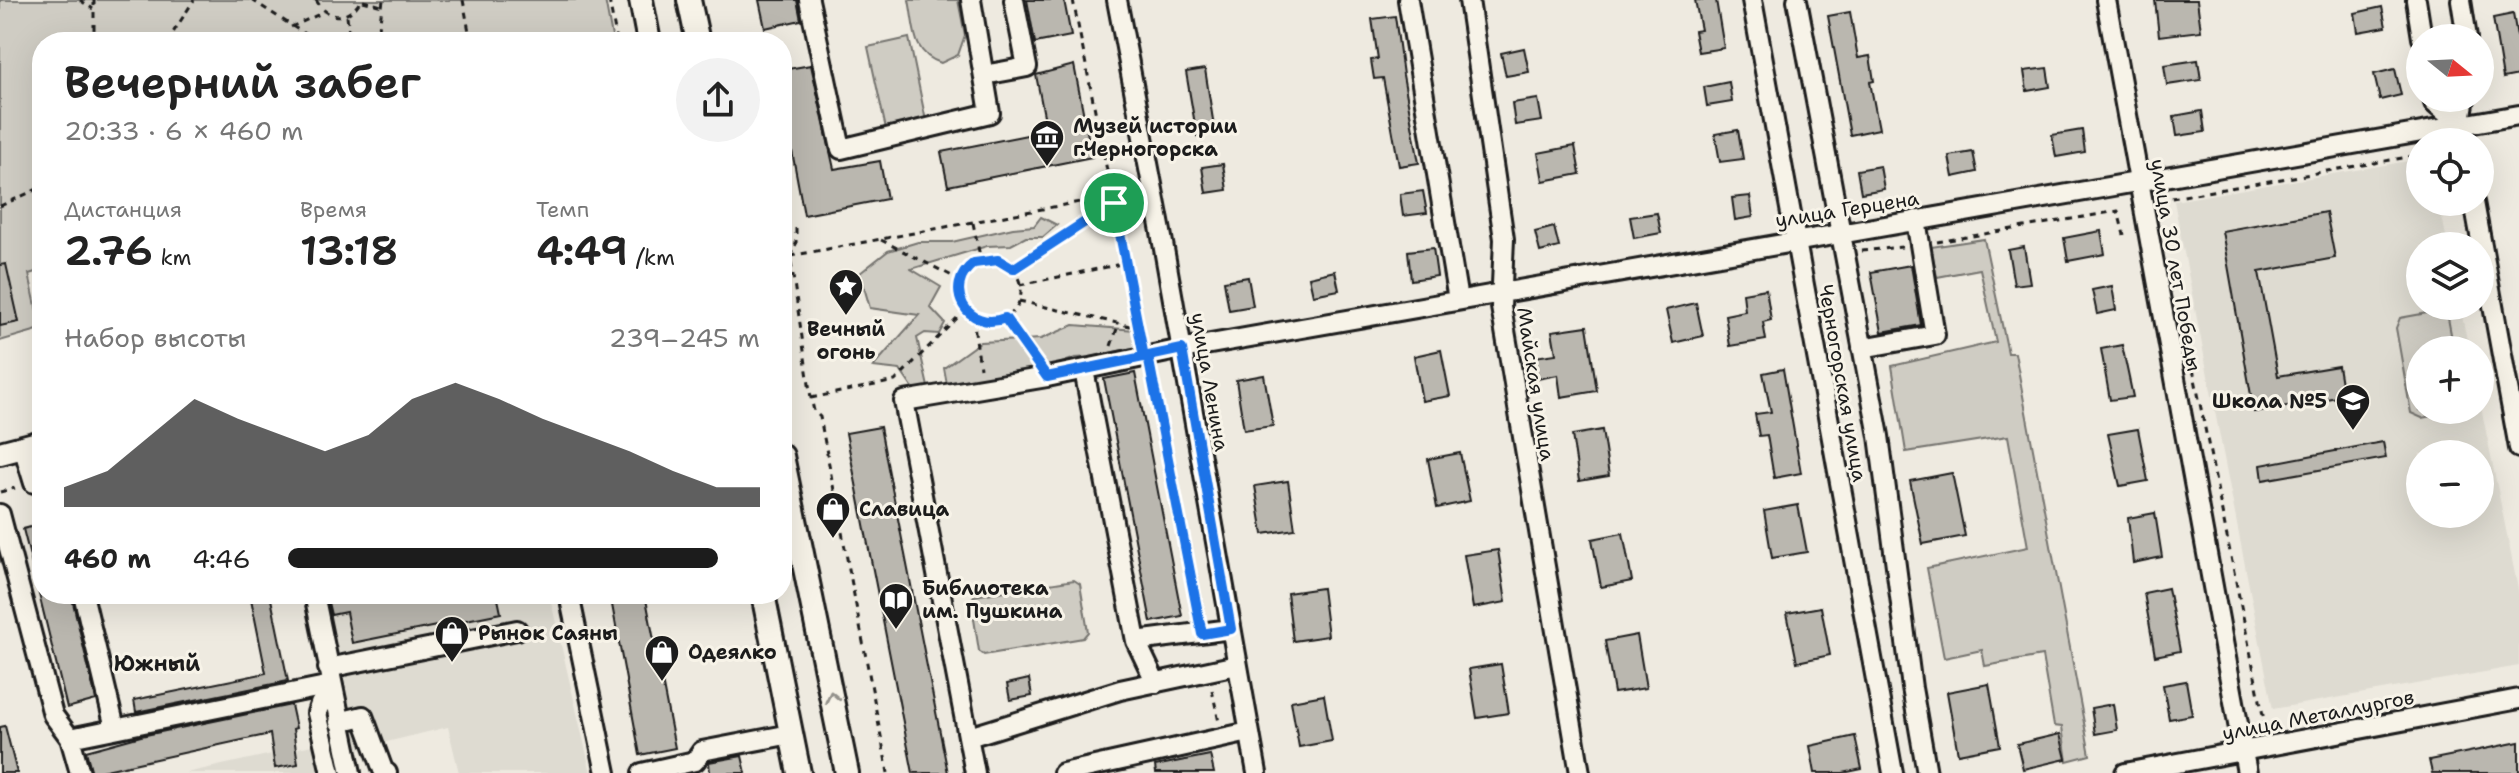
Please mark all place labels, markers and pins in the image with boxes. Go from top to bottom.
place label: Музей истории г.Черногорска [1073,113,1237,162]
museum icon: Музей истории г.Черногорска [1028,118,1066,168]
pin [1080,169,1148,237]
place icon: Вечный огонь [827,267,865,317]
place label: Вечный огонь [807,316,885,365]
school or university icon: Школа №5 [2334,382,2372,432]
place label: Школа №5 [2212,388,2327,414]
shop icon: Славица [814,490,852,540]
place label: Славица [859,496,949,522]
place label: Библиотека им. Пушкина [922,575,1063,624]
library icon: Библиотека им. Пушкина [877,581,915,631]
shop icon: Рынок Саяны [433,614,471,664]
place label: Рынок Саяны [478,620,618,646]
shop icon: Одеялко [643,633,681,683]
place label: Одеялко [688,639,777,665]

